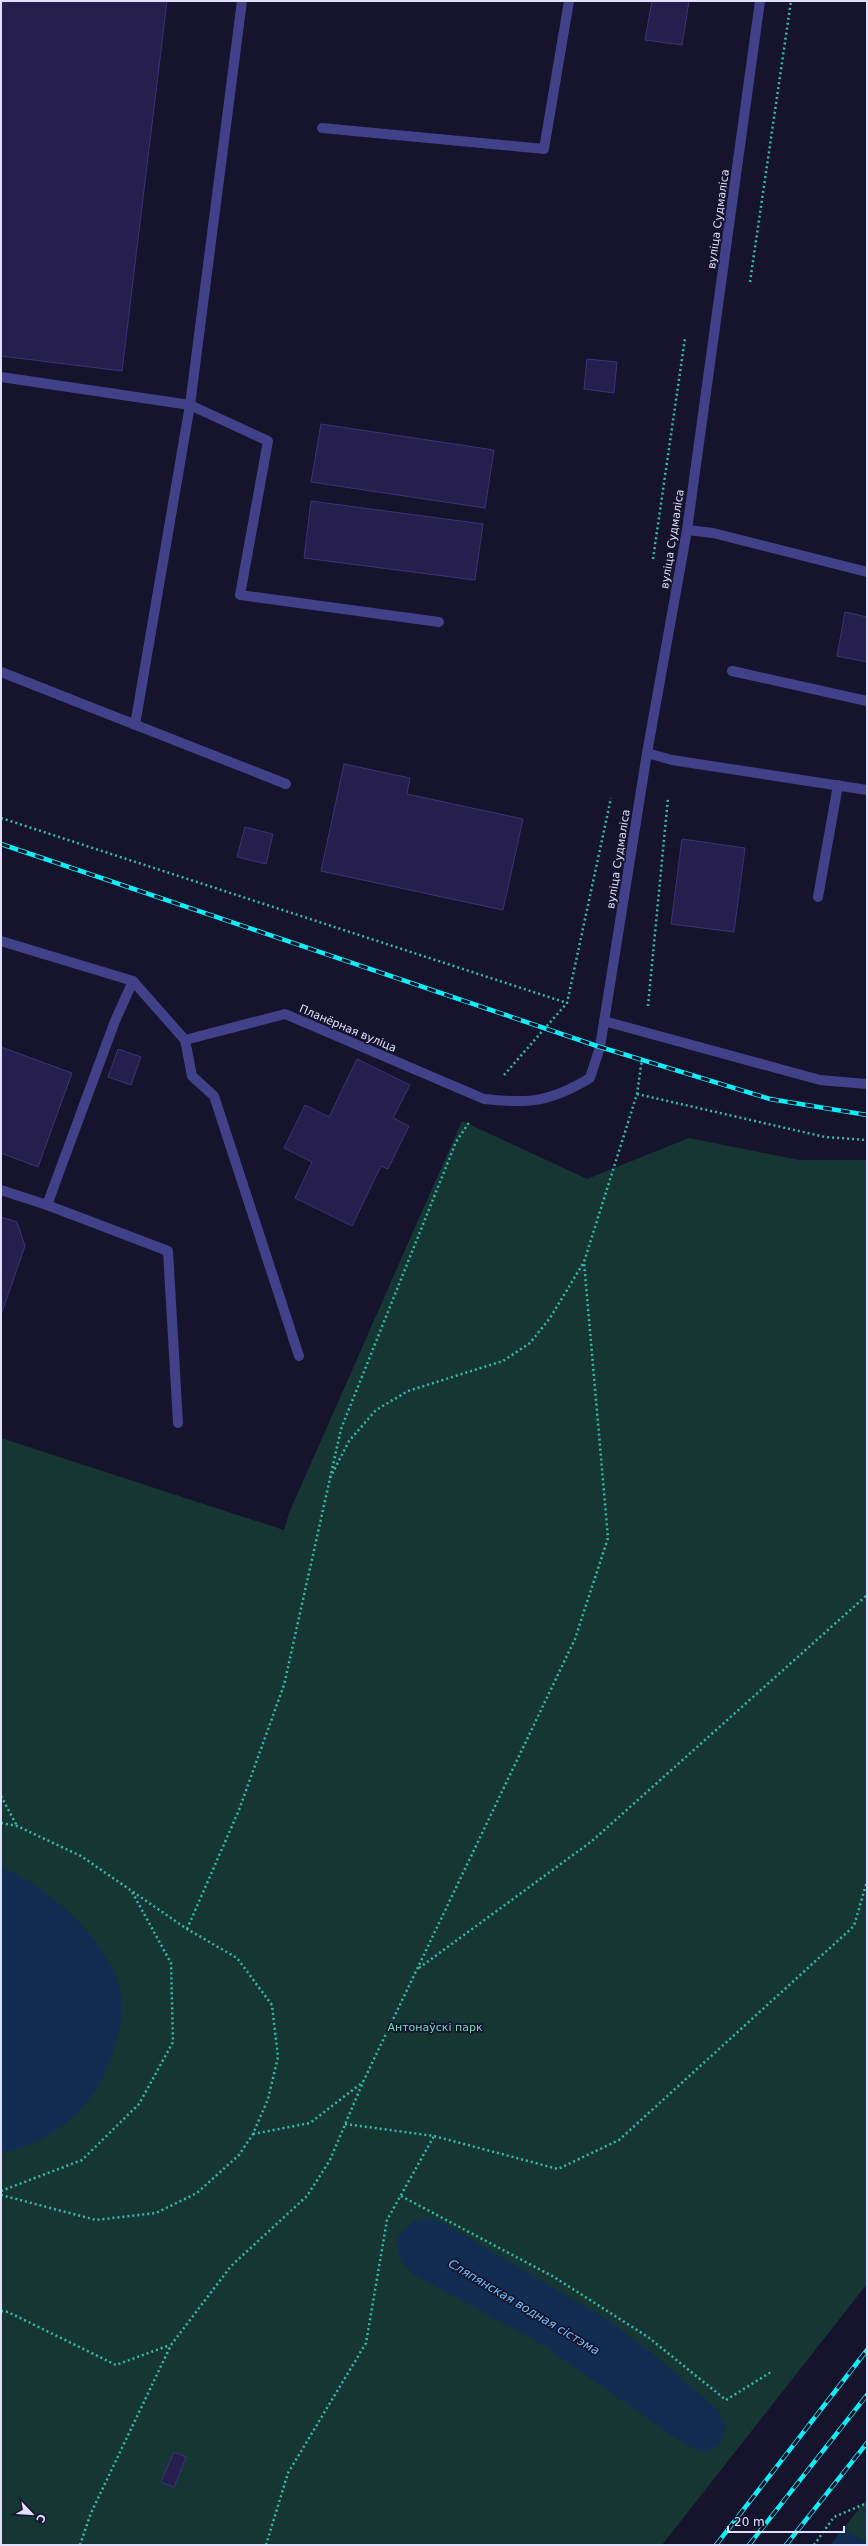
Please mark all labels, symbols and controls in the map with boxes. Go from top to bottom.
street label: вуліца Судмаліса [705,168,732,270]
street label: вуліца Судмаліса [658,488,687,590]
street label: вуліца Судмаліса [604,808,633,910]
street label: Планёрная вуліца [297,1002,398,1055]
park label: Антонаўскі парк [387,2021,483,2034]
water label: Сляпянская водная сістэма [446,2256,602,2358]
north arrow [12,2494,52,2534]
scale bar [728,2508,844,2534]
text: С [33,2512,48,2524]
text: 20 m [734,2515,765,2529]

